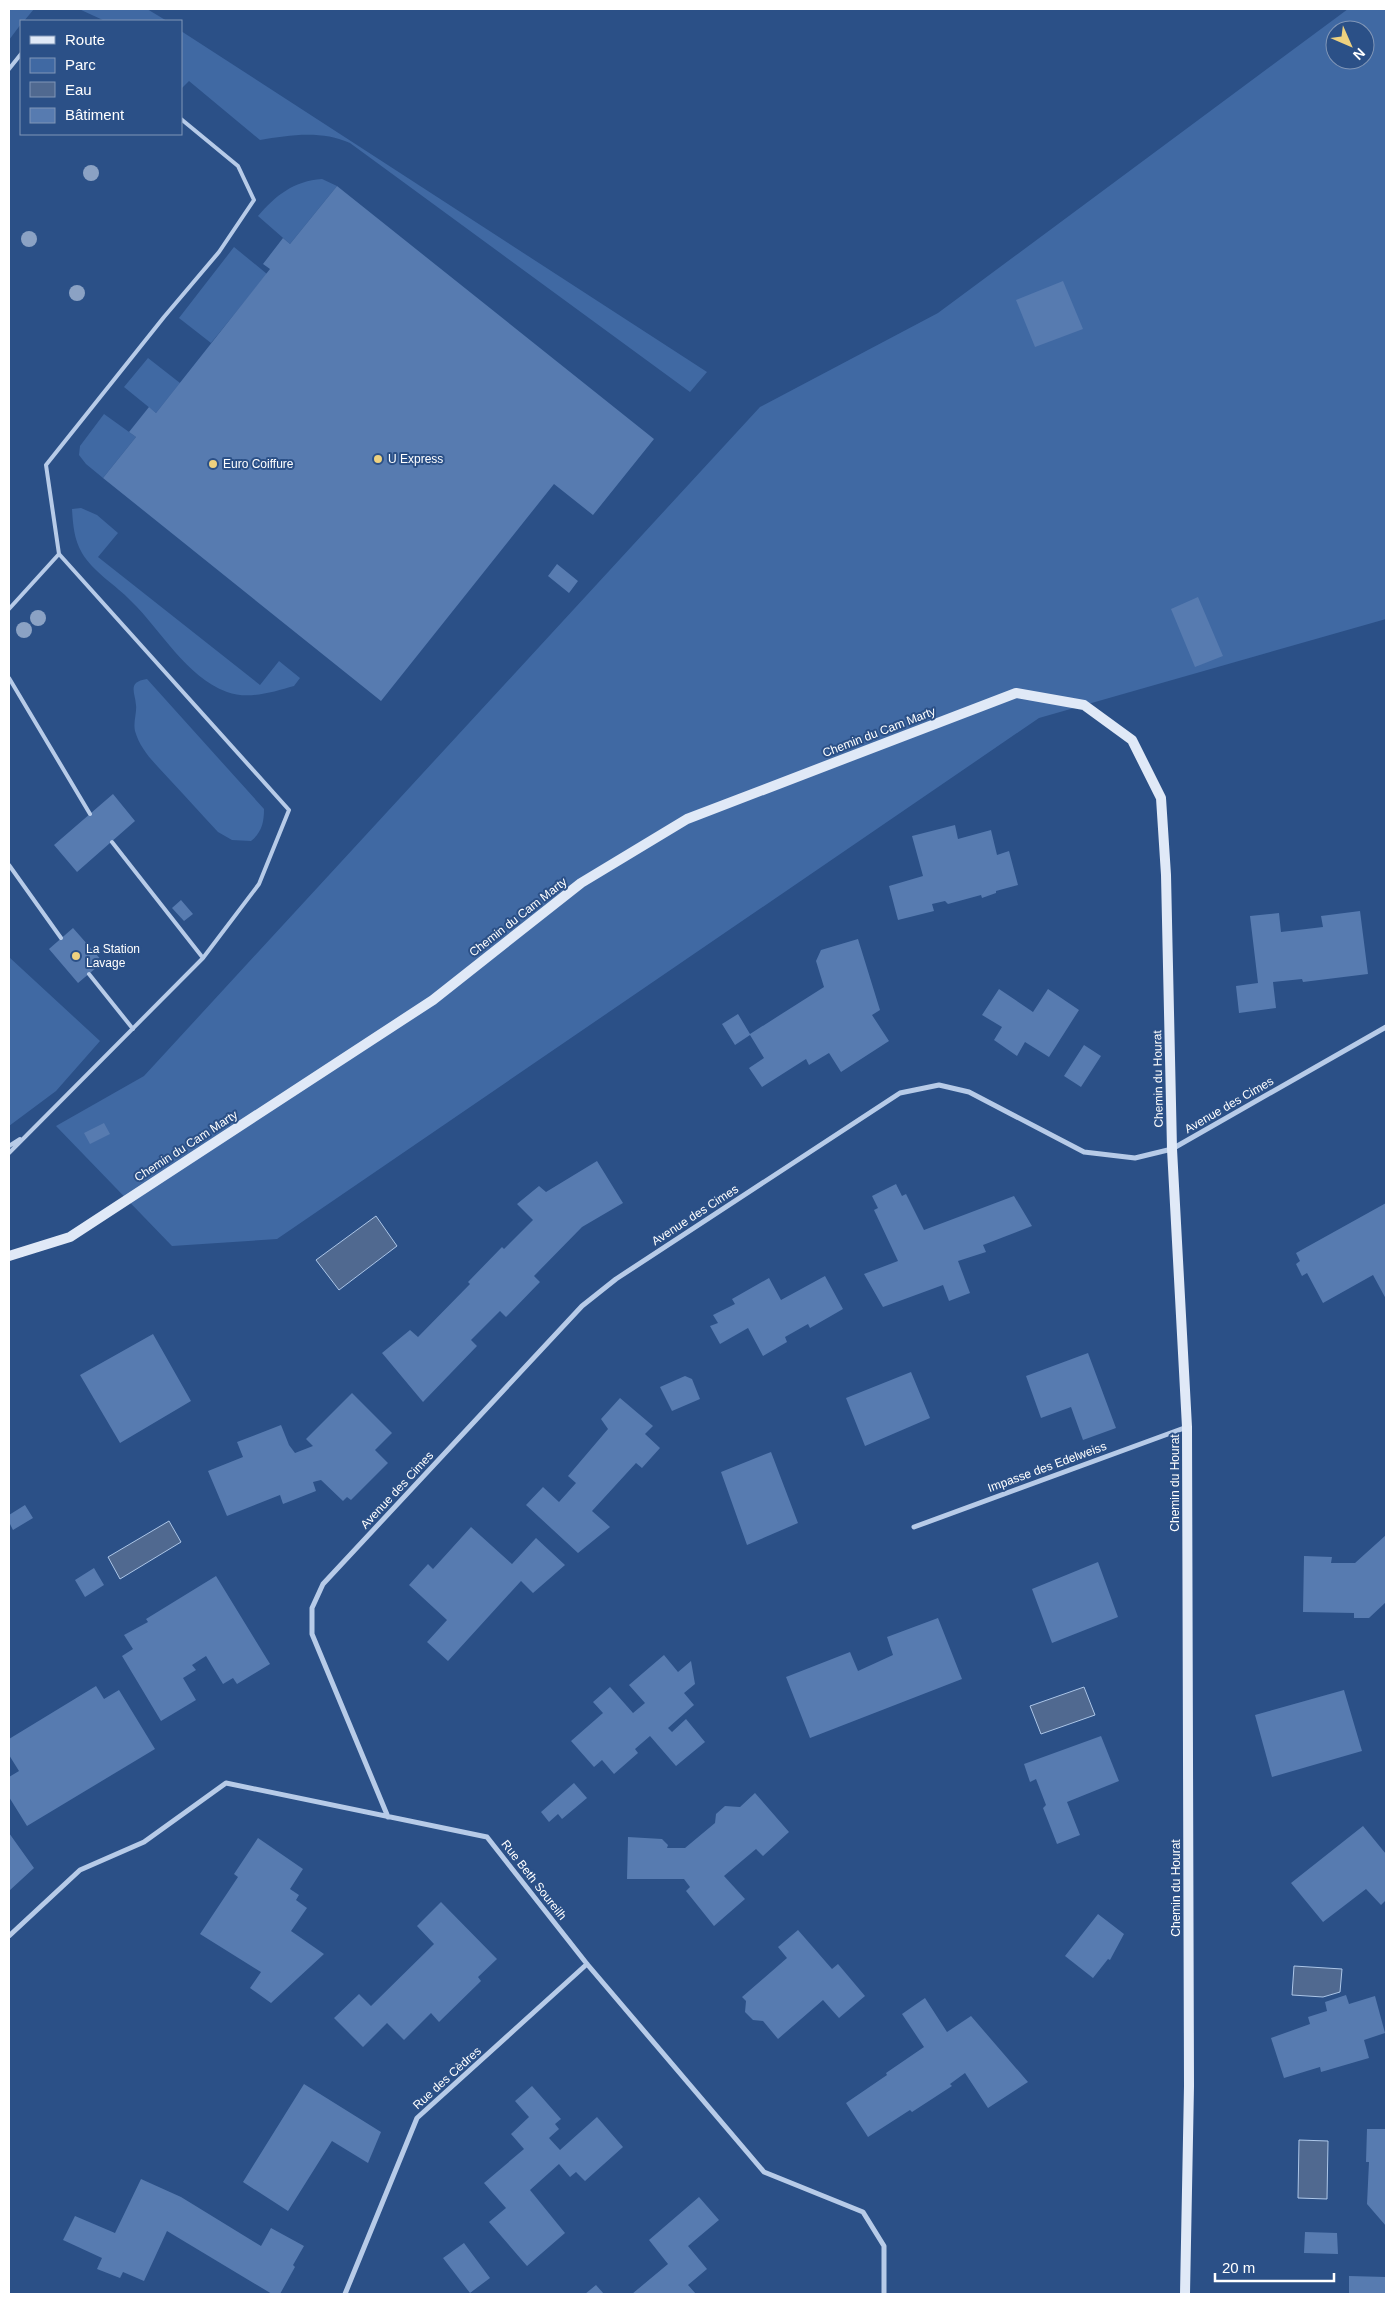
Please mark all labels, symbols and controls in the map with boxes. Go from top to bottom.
legend [20,20,182,135]
north arrow [1325,20,1375,70]
text: Route [65,31,105,48]
text: N [1350,45,1368,63]
text: Parc [65,56,96,73]
text: Eau [65,81,92,98]
text: Bâtiment [65,106,125,123]
place label: U Express [388,452,443,466]
marker: U Express [372,453,384,465]
place label: Euro Coiffure [223,457,294,471]
marker: Euro Coiffure [207,458,219,470]
street label: Chemin du Cam Marty [820,704,938,760]
street label: Chemin du Cam Marty [466,875,570,959]
place label: La Station Lavage [86,942,140,970]
marker: La Station Lavage [70,950,82,962]
street label: Chemin du Hourat [1150,1030,1166,1128]
street label: Avenue des Cimes [1182,1074,1276,1136]
street label: Chemin du Cam Marty [132,1107,240,1185]
street label: Avenue des Cimes [649,1182,741,1248]
street label: Chemin du Hourat [1168,1434,1182,1532]
street label: Impasse des Edelweiss [986,1439,1108,1495]
street label: Avenue des Cimes [358,1448,436,1532]
street label: Rue Beth Soureilh [498,1837,570,1923]
street label: Chemin du Hourat [1169,1839,1183,1937]
street label: Rue des Cèdres [410,2044,484,2112]
scale bar [1215,2250,1334,2282]
text: 20 m [1222,2259,1255,2276]

